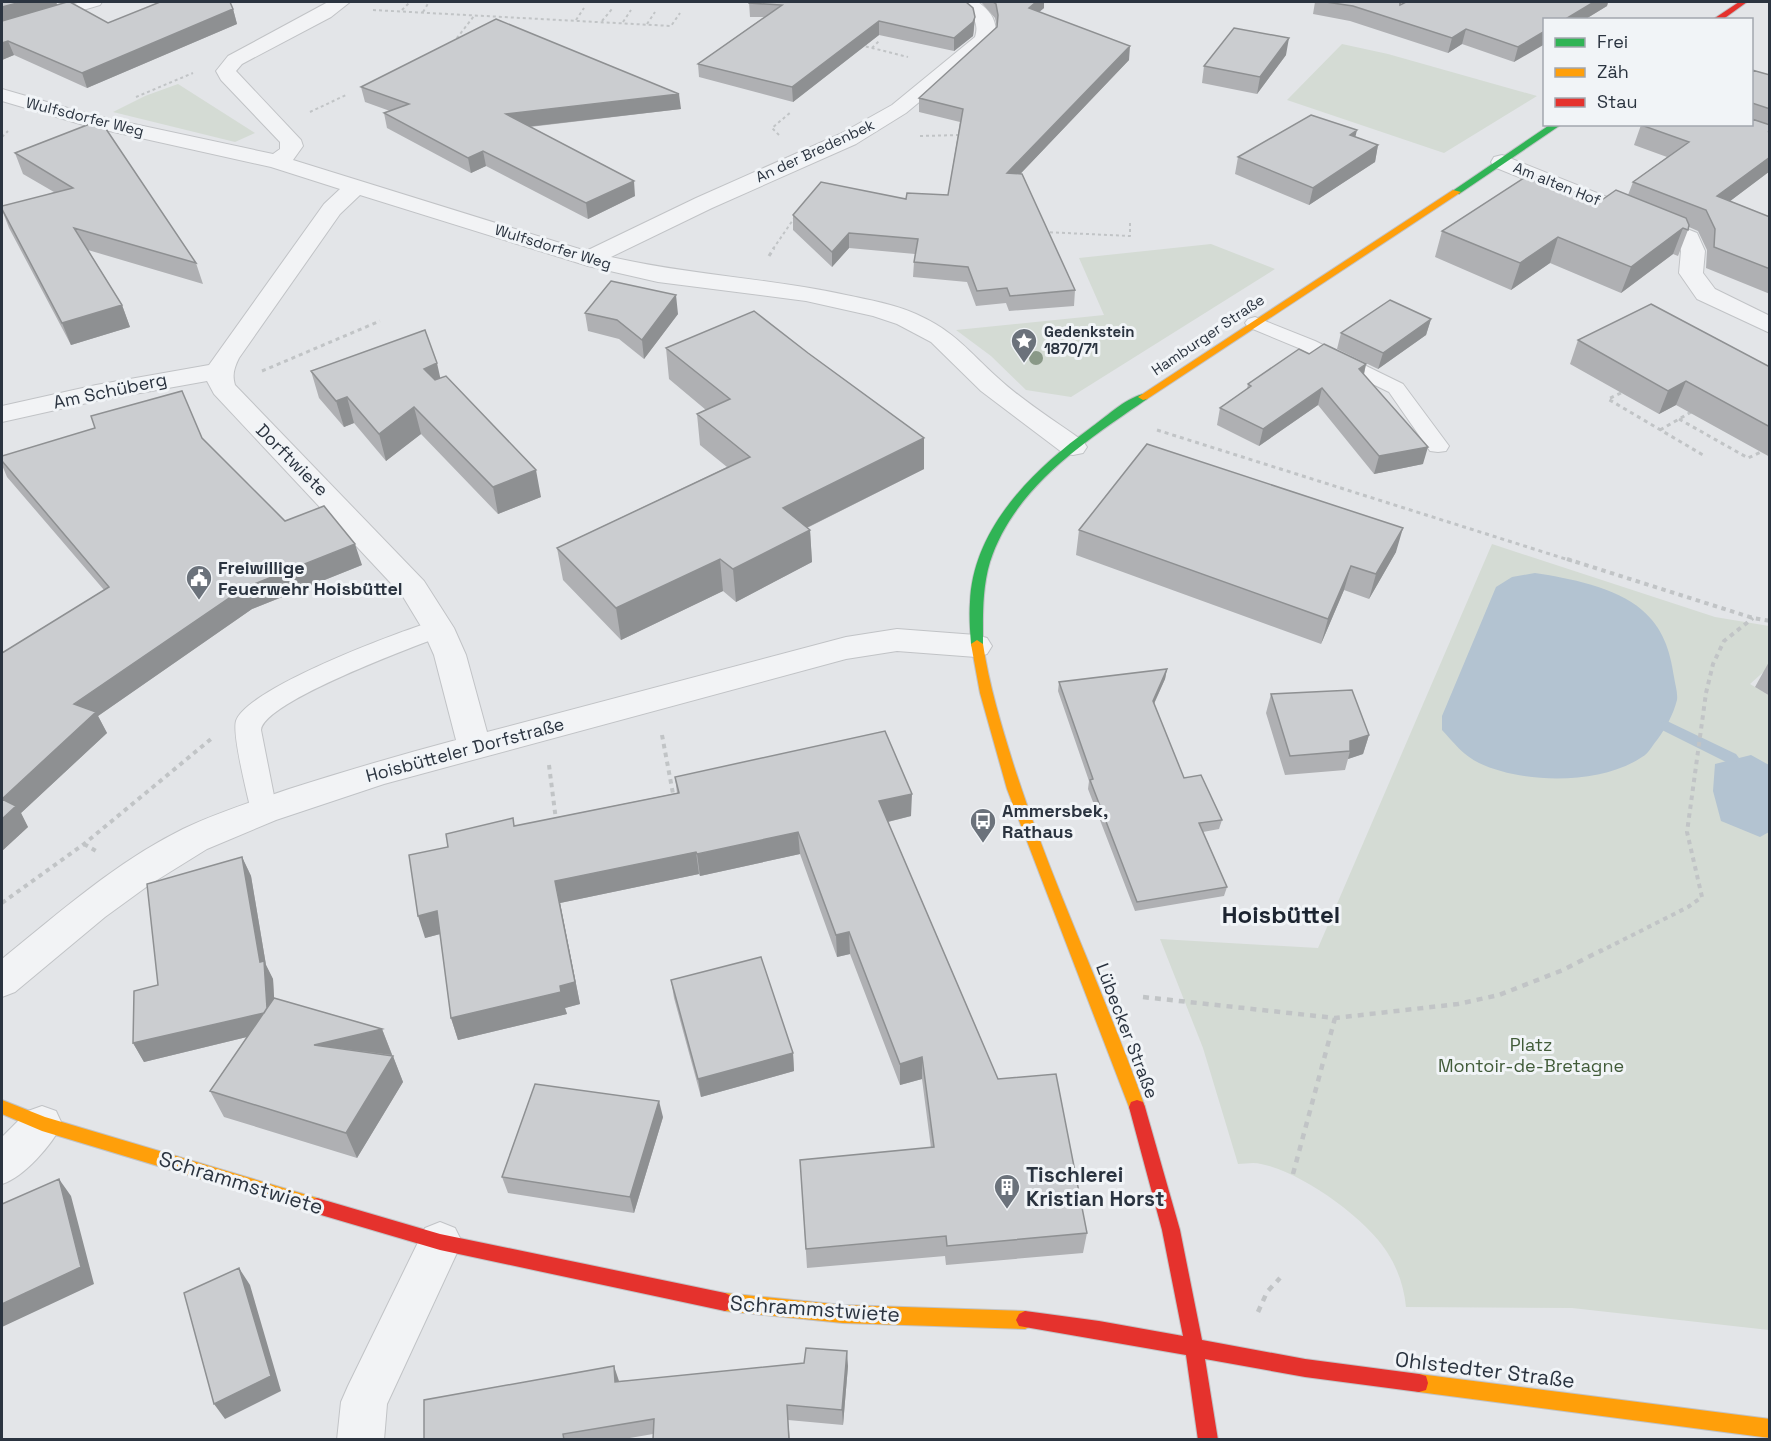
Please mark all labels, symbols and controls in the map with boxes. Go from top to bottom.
legend [1543,18,1753,126]
text: Frei [1597,30,1628,53]
text: Zäh [1597,60,1629,83]
text: Stau [1597,90,1637,113]
street label: Wulfsdorfer Weg [24,93,146,140]
street label: An der Bredenbek [752,115,877,186]
street label: Am alten Hof [1511,157,1604,210]
street label: Wulfsdorfer Weg [493,220,614,273]
street label: Hamburger Straße [1148,290,1268,379]
place label: Gedenkstein 1870/71 [1044,322,1134,358]
place icon: Gedenkstein 1870/71 [1009,326,1039,364]
street label: Am Schüberg [51,367,169,414]
street label: Dorftwiete [251,418,334,501]
place label: Freiwillige Feuerwehr Hoisbüttel [218,556,403,600]
public building icon: Freiwillige Feuerwehr Hoisbüttel [184,563,214,601]
street label: Hoisbütteler Dorfstraße [363,712,567,787]
place label: Ammersbek, Rathaus [1002,799,1108,843]
bus stop icon: Ammersbek, Rathaus [968,806,998,844]
district label: Hoisbüttel [1222,899,1340,930]
street label: Lübecker Straße [1091,960,1164,1102]
park label: Platz Montoir-de-Bretagne [1438,1033,1624,1077]
street label: Schrammstwiete [156,1145,326,1220]
place label: Tischlerei Kristian Horst [1026,1161,1164,1212]
building icon: Tischlerei Kristian Horst [992,1172,1022,1210]
street label: Schrammstwiete [729,1289,901,1328]
street label: Ohlstedter Straße [1394,1345,1577,1394]

